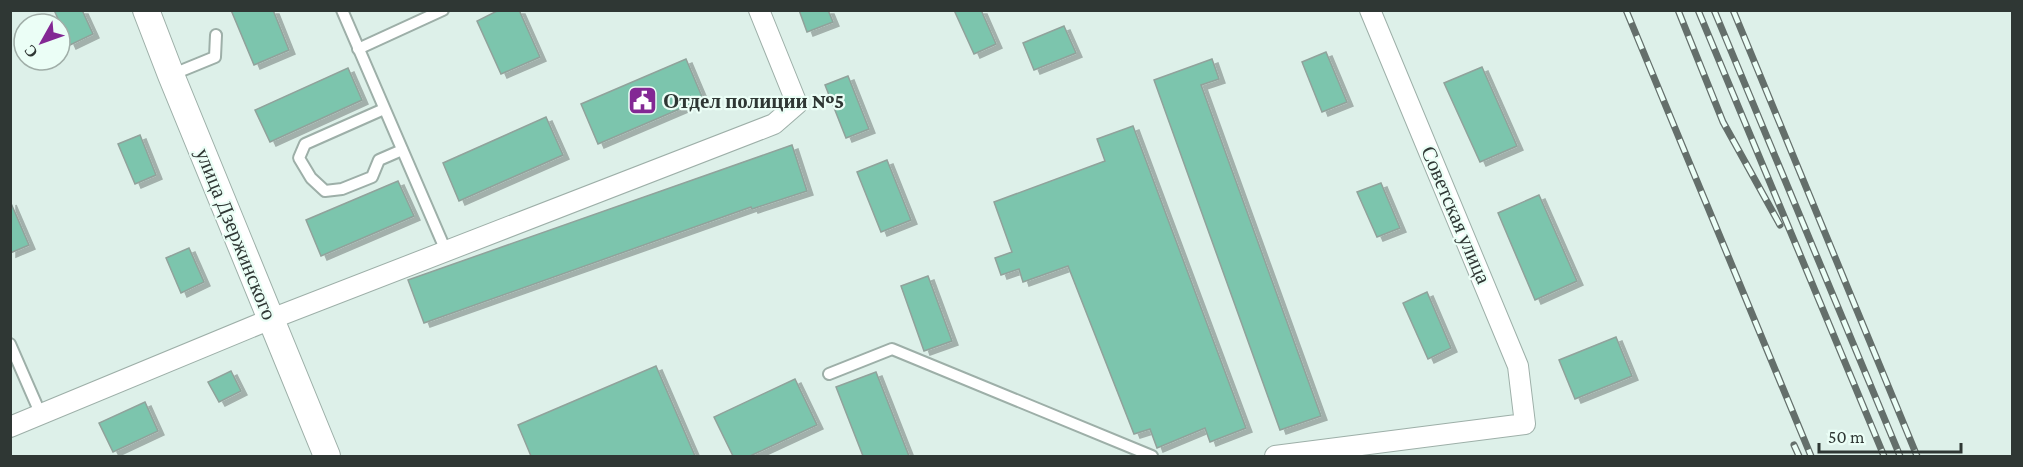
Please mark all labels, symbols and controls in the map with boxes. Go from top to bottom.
north arrow [12,12,72,72]
text: С [21,41,41,61]
public building icon: Отдел полиции №5 [626,85,658,117]
place label: Отдел полиции №5 [663,89,844,113]
street label: Советская улица [1416,143,1496,288]
street label: улица Дзержинского [191,145,281,323]
scale bar [1819,416,1962,454]
text: 50 m [1828,427,1865,447]

